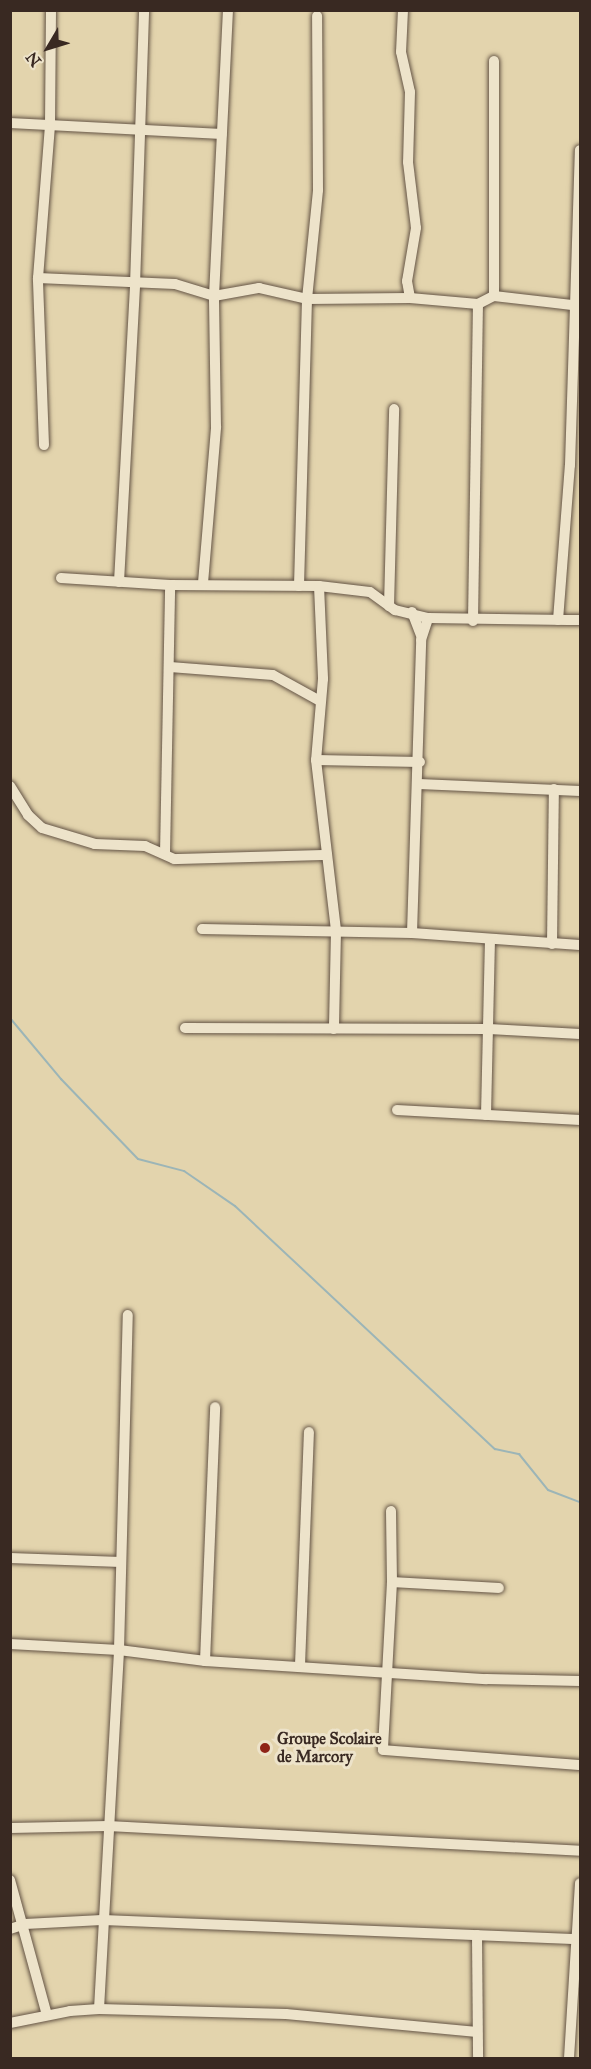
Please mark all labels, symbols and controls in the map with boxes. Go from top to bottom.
north arrow [18,18,78,78]
text: N [22,48,45,71]
place label: Groupe Scolaire de Marcory [277,1729,382,1767]
marker: Groupe Scolaire de Marcory [258,1741,272,1755]

